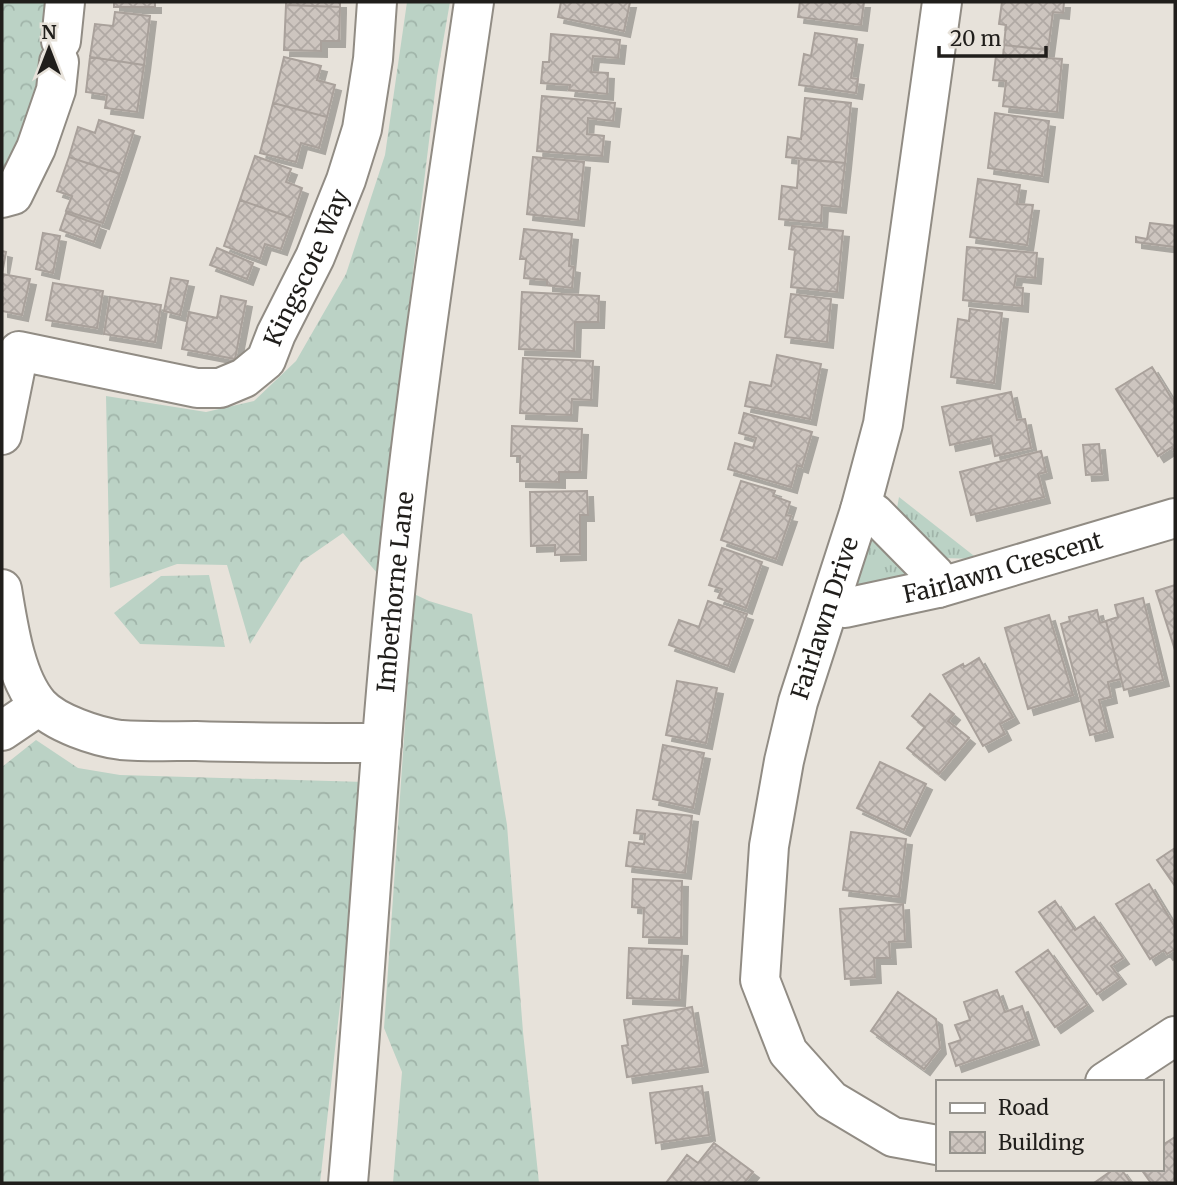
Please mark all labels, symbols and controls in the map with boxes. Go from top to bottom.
north arrow [14,14,84,84]
scale bar [939,14,1046,58]
text: N [41,20,57,44]
text: 20 m [950,25,1002,52]
street label: Kingscote Way [257,185,356,350]
street label: Imberhorne Lane [370,490,421,694]
street label: Fairlawn Crescent [900,524,1107,610]
street label: Fairlawn Drive [784,533,865,703]
legend [936,1080,1163,1171]
text: Road [998,1094,1049,1121]
text: Building [998,1129,1085,1156]

